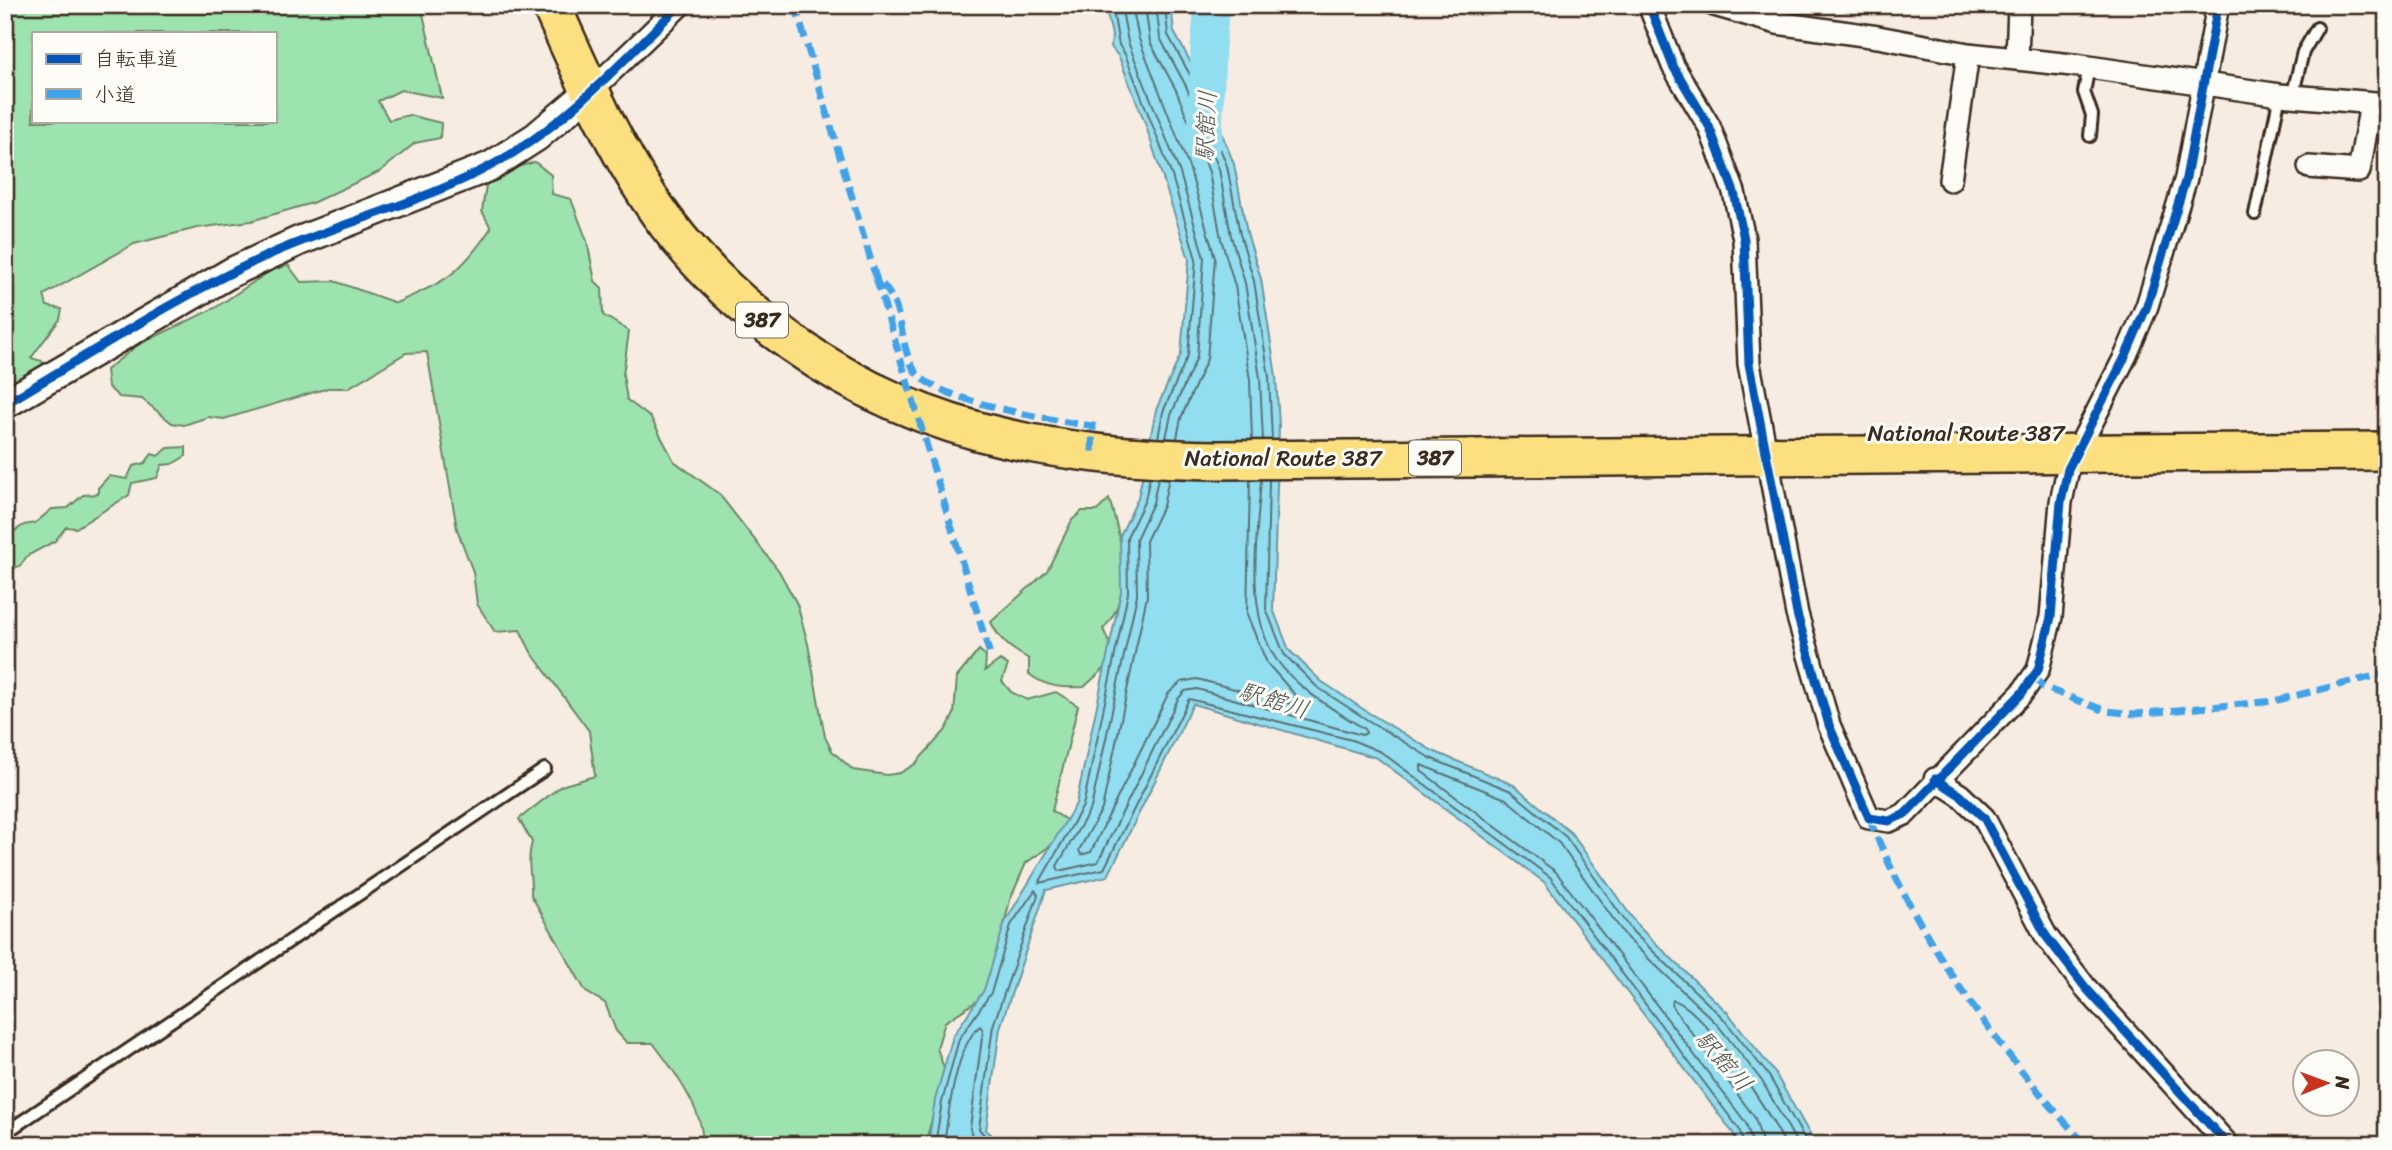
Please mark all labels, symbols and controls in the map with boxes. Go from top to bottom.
legend [32,32,276,122]
text: 自転車道 [94,40,178,78]
text: 小道 [94,76,136,114]
water label: 駅館川 [1183,89,1229,163]
road number: 387 [736,302,788,338]
street label: National Route 387 [1867,413,2066,454]
street label: National Route 387 [1184,438,1383,479]
road number: 387 [1409,440,1461,476]
water label: 駅館川 [1233,669,1315,731]
water label: 駅館川 [1685,1020,1763,1102]
north arrow [2290,1048,2360,1118]
text: N [2326,1075,2359,1090]

